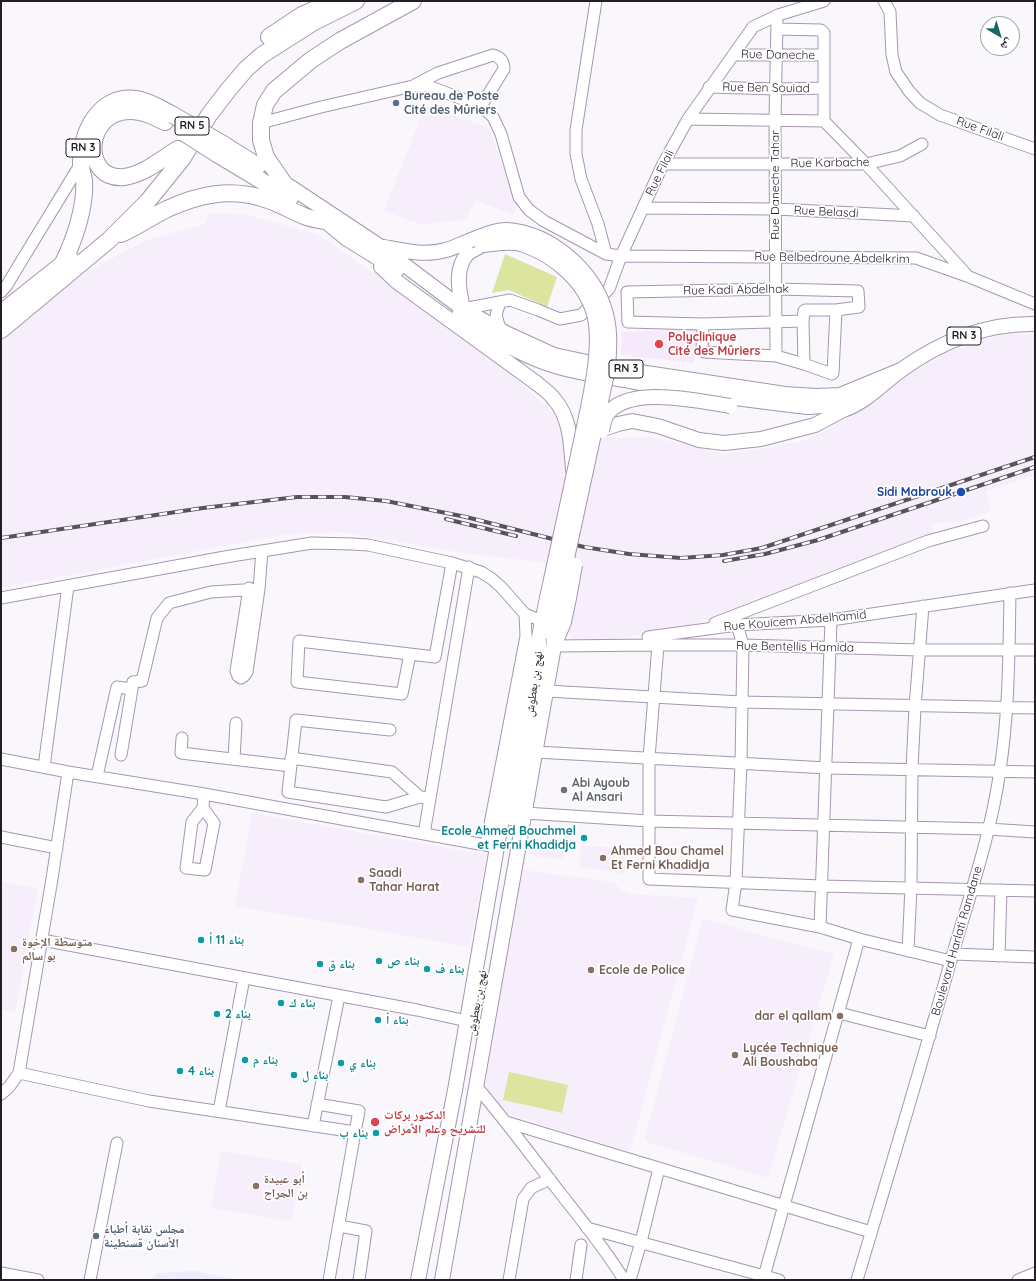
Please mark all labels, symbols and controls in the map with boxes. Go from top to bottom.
north arrow [980,16,1020,56]
text: ش [998,36,1016,54]
street label: Rue Daneche [741,47,815,63]
street label: Rue Ben Souiad [722,80,810,96]
place label: Bureau de Poste Cité des Mûriers [404,89,499,117]
marker: Bureau de Poste Cité des Mûriers [391,98,401,108]
street label: Rue Filali [954,114,1006,144]
road number: RN 5 [175,117,209,135]
street label: Rue Daneche Tahar [768,130,782,240]
road number: RN 3 [66,139,100,157]
street label: Rue Filali [643,148,677,198]
street label: Rue Karbache [790,155,870,171]
street label: Rue Belasdi [793,203,859,221]
street label: Rue Belbedroune Abdelkrim [754,249,910,267]
street label: Rue Kadi Abdelhak [683,282,789,298]
road number: RN 3 [947,327,981,345]
place label: Polyclinique Cité des Mûriers [668,330,760,358]
marker: Polyclinique Cité des Mûriers [653,338,665,350]
road number: RN 3 [609,360,643,378]
place label: Sidi Mabrouk [877,485,952,499]
marker: Sidi Mabrouk [955,486,967,498]
street label: Rue Kouicem Abdelhamid [723,608,867,634]
street label: Rue Bentellis Hamida [736,639,854,655]
street label: نهج بن بعطوش [522,650,546,718]
place label: Abi Ayoub Al Ansari [572,776,630,804]
marker: Abi Ayoub Al Ansari [559,785,569,795]
place label: Ecole Ahmed Bouchmel et Ferni Khadidja [441,824,576,852]
marker: Ecole Ahmed Bouchmel et Ferni Khadidja [579,833,589,843]
place label: Ahmed Bou Chamel Et Ferni Khadidja [611,844,724,872]
marker: Ahmed Bou Chamel Et Ferni Khadidja [598,853,608,863]
street label: Boulevard Harlati Ramdane [929,865,985,1017]
place label: Saadi Tahar Harat [369,866,440,894]
marker: Saadi Tahar Harat [356,875,366,885]
place label: بناء 11 أ [209,933,244,947]
place label: متوسطة الإخوة بو سالم [22,935,92,963]
marker: بناء 11 أ [196,935,206,945]
marker: متوسطة الإخوة بو سالم [9,944,19,954]
place label: بناء ص [387,954,420,968]
marker: بناء ص [374,956,384,966]
place label: بناء ق [328,957,355,971]
marker: بناء ق [315,959,325,969]
place label: بناء ف [435,962,464,976]
place label: Ecole de Police [599,963,685,977]
marker: بناء ف [422,964,432,974]
marker: Ecole de Police [586,965,596,975]
street label: نهج بن بعطوش [464,969,490,1037]
place label: بناء ك [289,996,315,1010]
marker: بناء ك [276,998,286,1008]
place label: بناء 2 [225,1007,251,1021]
marker: بناء 2 [212,1009,222,1019]
place label: dar el qallam [755,1009,832,1023]
marker: dar el qallam [835,1011,845,1021]
place label: بناء أ [386,1013,408,1027]
marker: بناء أ [373,1015,383,1025]
place label: Lycée Technique Ali Boushaba [743,1041,838,1069]
marker: Lycée Technique Ali Boushaba [730,1050,740,1060]
place label: بناء م [253,1053,278,1067]
marker: بناء م [240,1055,250,1065]
place label: بناء ي [349,1056,376,1070]
marker: بناء ي [336,1058,346,1068]
place label: بناء 4 [188,1064,214,1078]
marker: بناء 4 [175,1066,185,1076]
place label: بناء ل [302,1068,328,1082]
marker: بناء ل [289,1070,299,1080]
place label: الدكتور بركات للتشريح وعلم الأمراض [384,1108,486,1136]
marker: الدكتور بركات للتشريح وعلم الأمراض [369,1116,381,1128]
place label: بناء ب [339,1126,368,1140]
marker: بناء ب [371,1128,381,1138]
place label: أبو عبيدة بن الجراح [264,1172,308,1200]
marker: أبو عبيدة بن الجراح [251,1181,261,1191]
place label: مجلس نقابة أطباء الأسنان قسنطينة [104,1222,184,1250]
marker: مجلس نقابة أطباء الأسنان قسنطينة [91,1231,101,1241]

